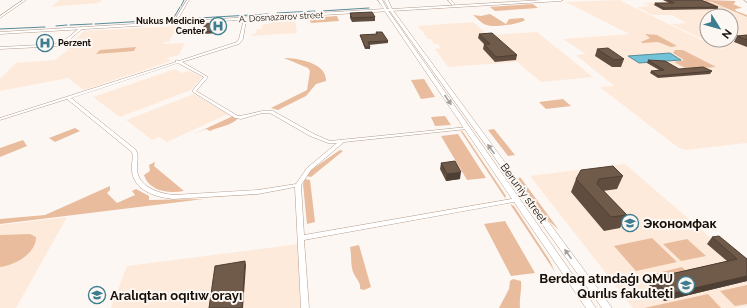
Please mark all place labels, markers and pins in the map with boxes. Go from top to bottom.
place label: Nukus Medicine Center [136,16,206,36]
hospital icon: Nukus Medicine Center [208,16,228,36]
hospital icon: Perzent [35,33,55,53]
place label: Perzent [58,38,92,48]
school or university icon: Экономфак [620,213,640,233]
place label: Экономфак [643,216,718,231]
place label: Berdaq atındaǵı QMU Qurılıs fakulteti [539,271,673,301]
school or university icon: Berdaq atındaǵı QMU Qurılıs fakulteti [676,275,696,295]
school or university icon: Aralıqtan oqıtıw orayı [87,285,107,305]
place label: Aralıqtan oqıtıw orayı [110,288,242,303]

